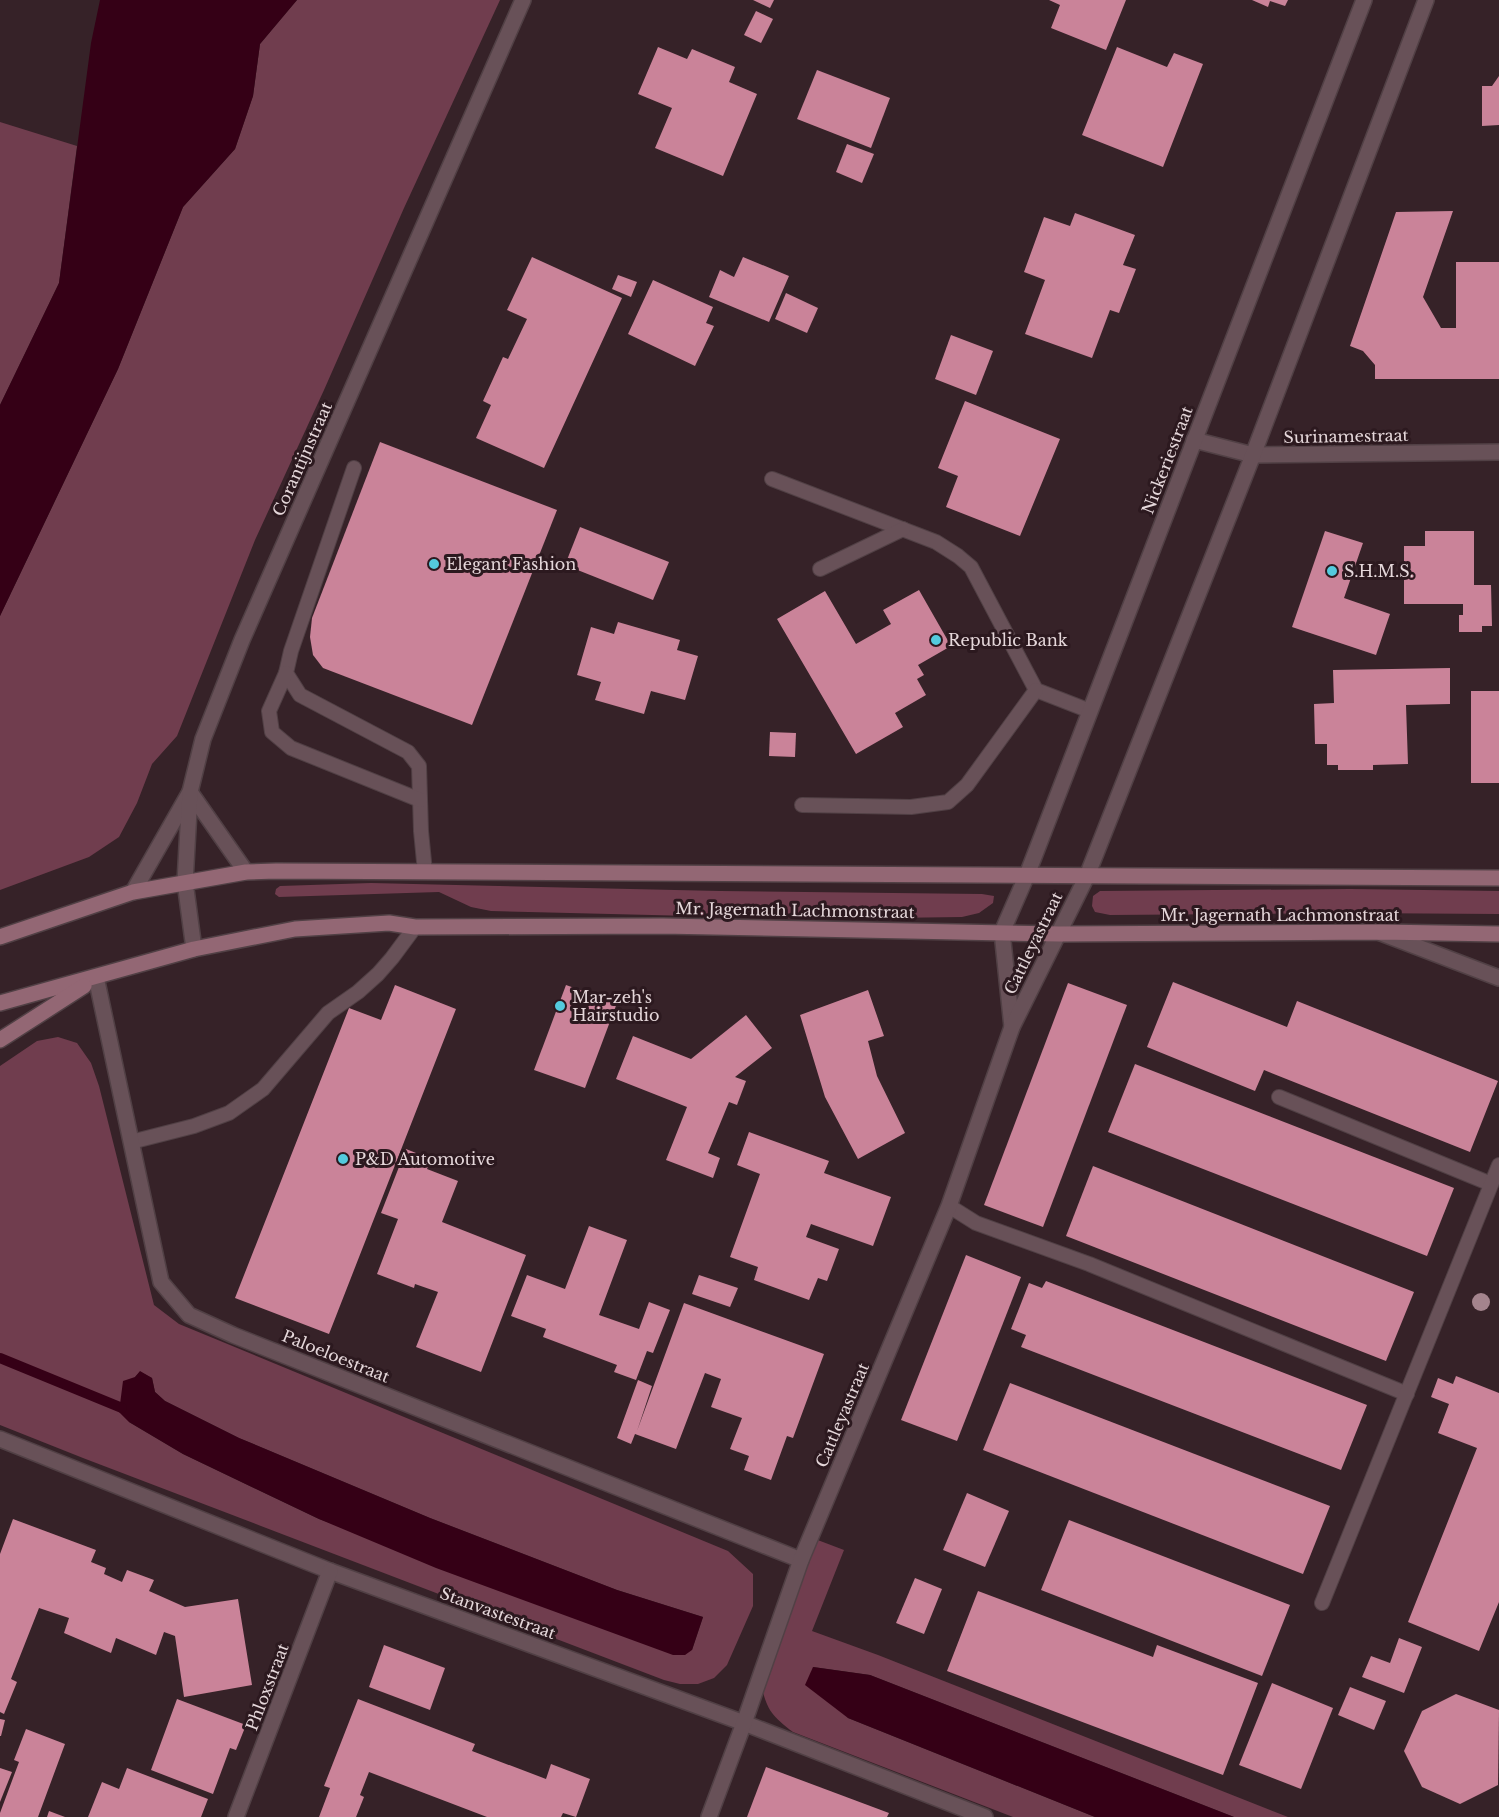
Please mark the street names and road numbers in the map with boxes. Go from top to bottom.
street label: Corantijnstraat [268,399,336,519]
street label: Nickeriestraat [1137,403,1197,517]
street label: Surinamestraat [1283,425,1409,447]
street label: Cattleyastraat [1000,888,1066,998]
street label: Mr. Jagernath Lachmonstraat [675,898,915,922]
street label: Mr. Jagernath Lachmonstraat [1160,905,1400,925]
street label: Paloeloestraat [279,1325,393,1387]
street label: Cattleyastraat [811,1360,873,1470]
street label: Stanvastestraat [437,1583,559,1643]
street label: Phloxstraat [241,1641,293,1733]

